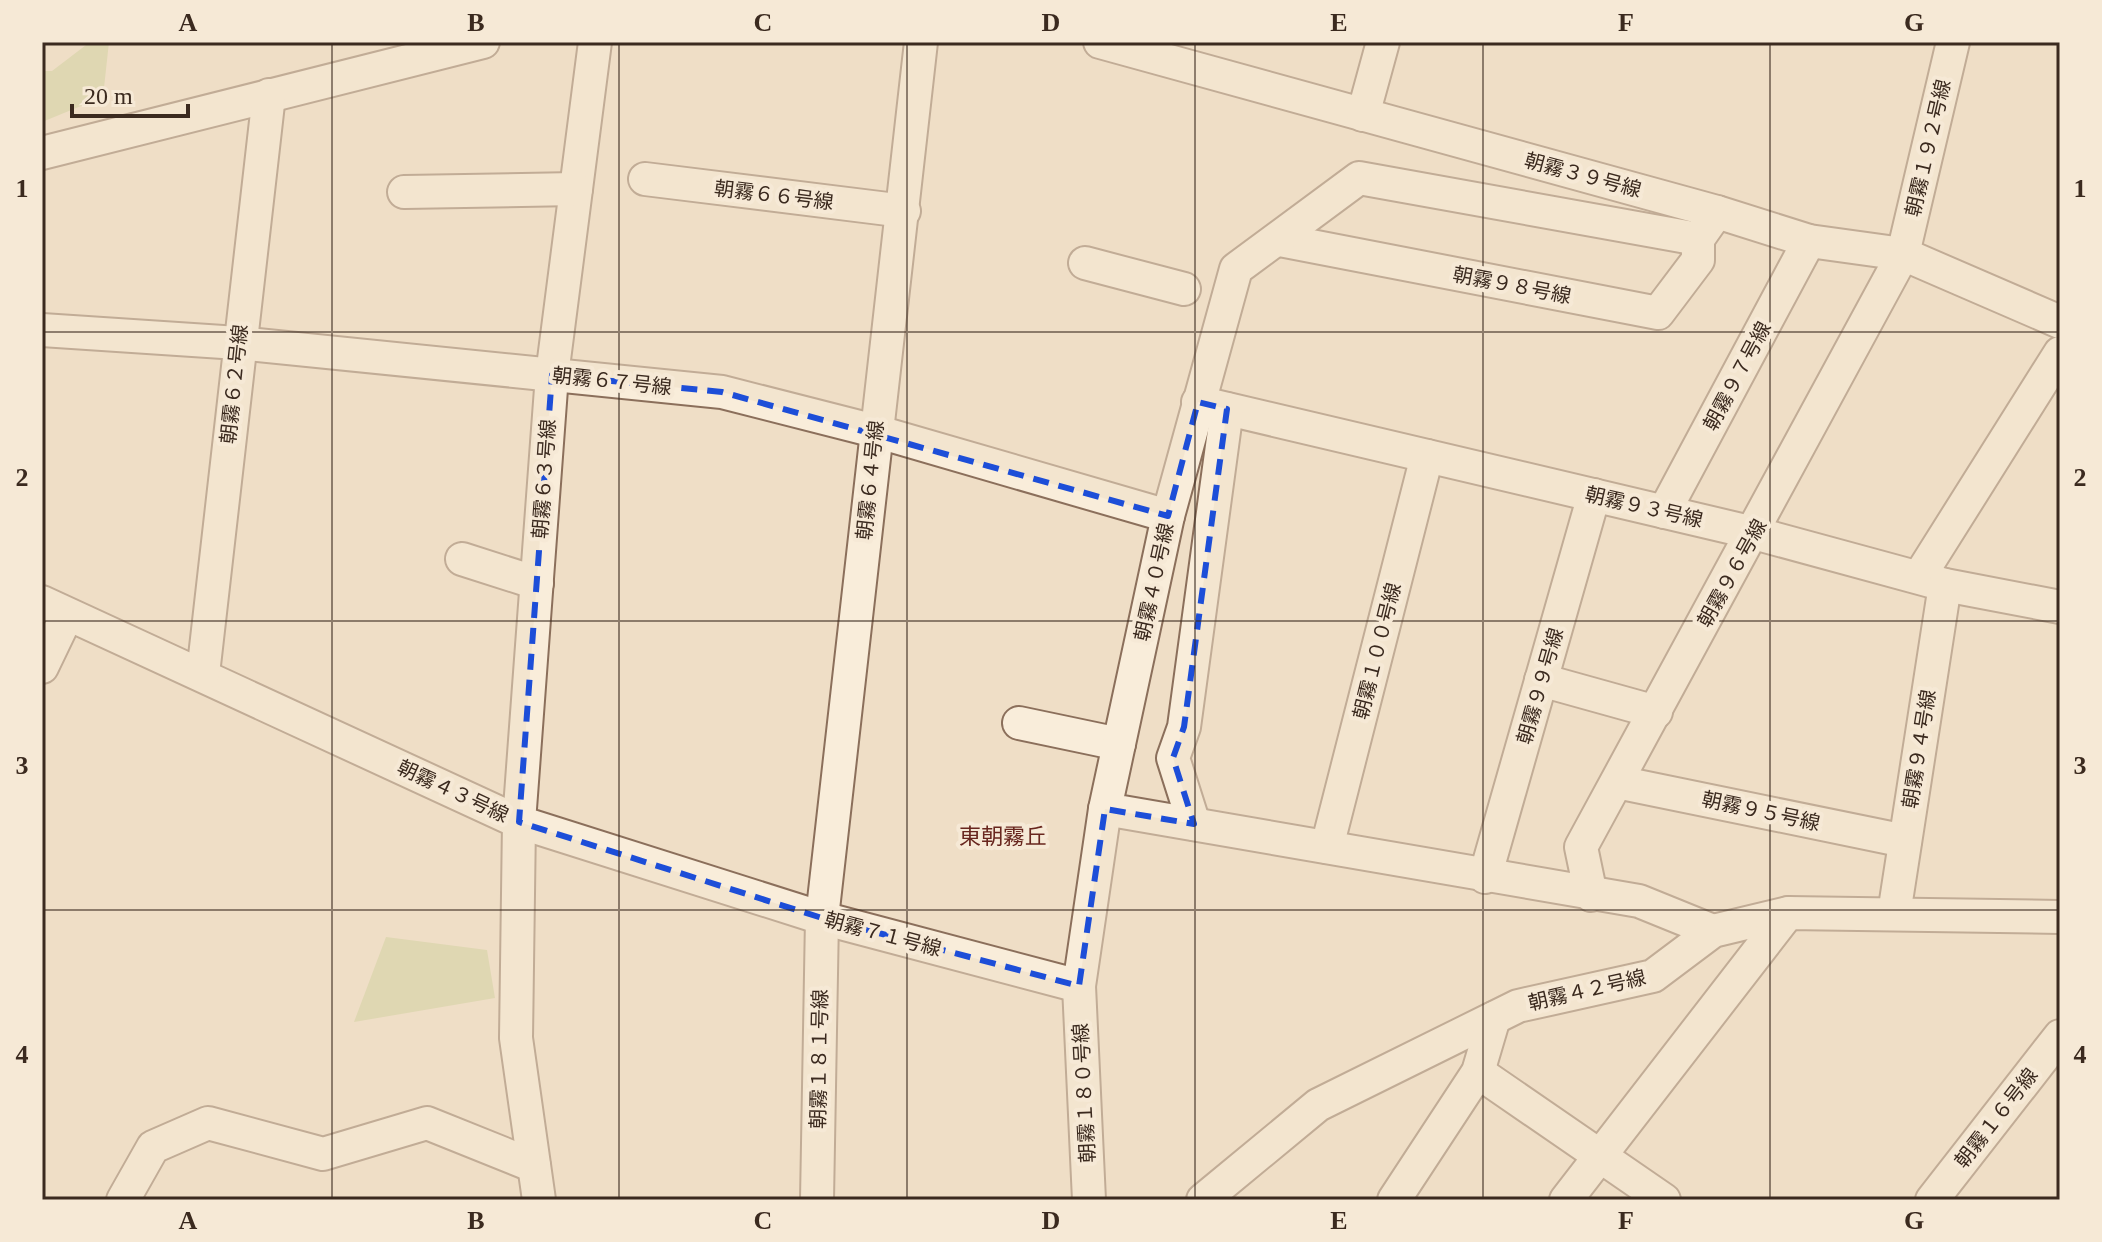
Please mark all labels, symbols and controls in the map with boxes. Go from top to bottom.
text: A [179,8,198,37]
text: B [467,8,485,37]
text: C [754,8,772,37]
text: D [1042,8,1060,37]
text: E [1330,8,1348,37]
text: F [1618,8,1634,37]
text: G [1904,8,1924,37]
scale bar [72,68,188,118]
street label: 朝霧１９２号線 [1902,77,1954,219]
text: 20 m [84,83,133,109]
street label: 朝霧３９号線 [1522,149,1644,201]
text: 1 [16,174,29,203]
text: 1 [2074,174,2087,203]
street label: 朝霧６６号線 [713,177,835,213]
street label: 朝霧９８号線 [1451,263,1573,307]
street label: 朝霧９７号線 [1699,318,1775,434]
street label: 朝霧６２号線 [217,323,251,445]
street label: 朝霧６７号線 [551,364,673,398]
street label: 朝霧６３号線 [529,418,559,540]
street label: 朝霧６４号線 [853,419,887,541]
text: 2 [16,463,29,492]
text: 2 [2074,463,2087,492]
street label: 朝霧９３号線 [1583,483,1705,531]
street label: 朝霧９６号線 [1693,515,1771,631]
street label: 朝霧４０号線 [1131,521,1177,643]
street label: 朝霧１００号線 [1349,580,1405,722]
street label: 朝霧９９号線 [1513,625,1567,747]
street label: 朝霧９４号線 [1899,688,1939,810]
text: 3 [16,751,29,780]
text: 3 [2074,751,2087,780]
street label: 朝霧４３号線 [394,756,512,826]
street label: 朝霧９５号線 [1700,788,1822,834]
district label: 東朝霧丘 [959,824,1047,849]
street label: 朝霧７１号線 [822,908,944,960]
street label: 朝霧４２号線 [1526,966,1648,1014]
street label: 朝霧１８１号線 [807,989,831,1129]
street label: 朝霧１８０号線 [1069,1023,1099,1163]
text: 4 [16,1040,29,1069]
text: 4 [2074,1040,2087,1069]
street label: 朝霧１６号線 [1950,1064,2042,1172]
text: A [179,1206,198,1235]
text: B [467,1206,485,1235]
text: C [754,1206,772,1235]
text: D [1042,1206,1060,1235]
text: E [1330,1206,1348,1235]
text: F [1618,1206,1634,1235]
text: G [1904,1206,1924,1235]

